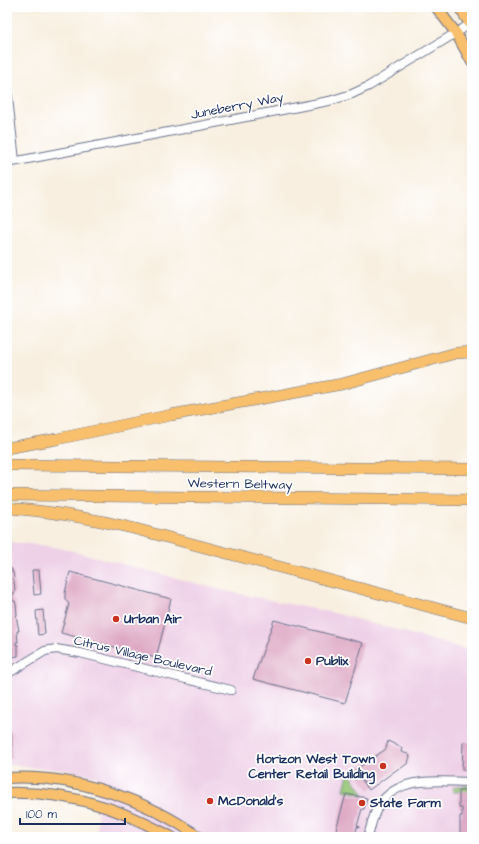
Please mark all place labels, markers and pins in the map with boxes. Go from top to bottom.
place label: Urban Air [123,610,182,628]
marker: Urban Air [111,614,121,624]
place label: Publix [316,652,349,670]
marker: Publix [303,656,313,666]
place label: Horizon West Town Center Retail Building [249,750,375,785]
marker: Horizon West Town Center Retail Building [378,761,388,771]
place label: McDonald's [218,792,284,810]
place label: State Farm [369,794,442,812]
marker: McDonald's [205,796,215,806]
marker: State Farm [357,798,367,808]

